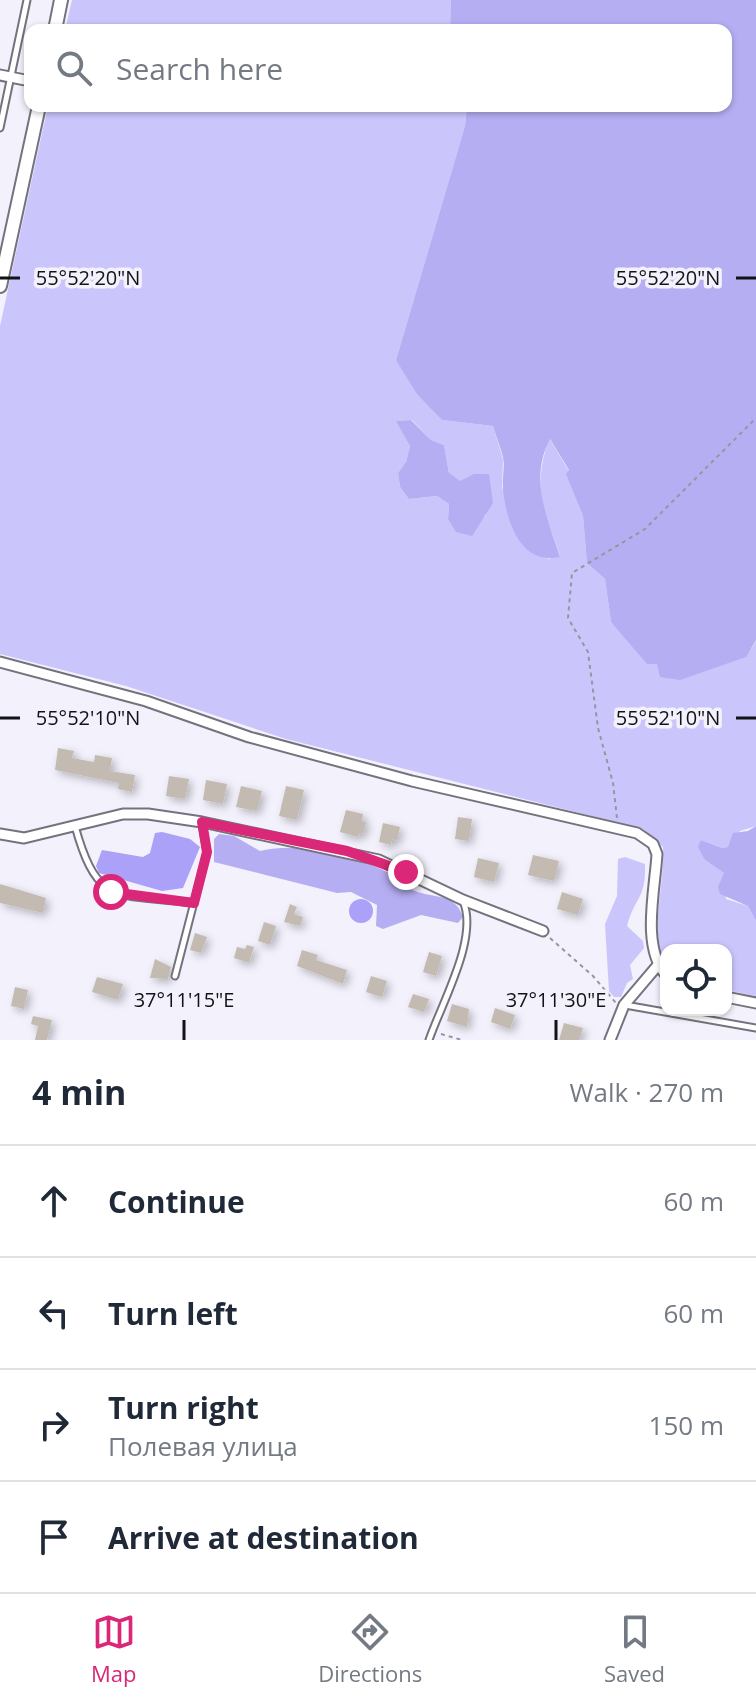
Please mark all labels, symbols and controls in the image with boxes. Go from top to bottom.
search box [24,24,732,112]
icon: search [52,46,96,90]
text: Search here [116,48,283,89]
text: 55°52'20"N [36,264,140,291]
text: 55°52'20"N [616,264,720,291]
text: 55°52'10"N [36,704,140,731]
text: 55°52'10"N [616,704,720,731]
route end [388,854,424,890]
route start [93,874,129,910]
map controls [660,944,732,1016]
button: locate [660,944,732,1016]
text: 37°11'15"E [134,986,234,1013]
text: 37°11'30"E [506,986,606,1013]
text: 4 min [32,1069,126,1115]
text: Walk · 270 m [570,1074,724,1110]
icon: ahead [32,1179,76,1223]
text: Continue [108,1181,245,1222]
text: 60 m [663,1183,724,1219]
icon: left [32,1291,76,1335]
text: Turn left [108,1293,238,1334]
text: 60 m [663,1295,724,1331]
text: Turn right [108,1387,259,1428]
icon: right [32,1403,76,1447]
text: 150 m [649,1407,724,1443]
text: Полевая улица [108,1428,298,1464]
icon: arrive [32,1515,76,1559]
text: Arrive at destination [108,1517,419,1558]
tab: Map [91,1610,136,1688]
tab: Directions [318,1610,422,1688]
tab: Saved [604,1610,665,1688]

